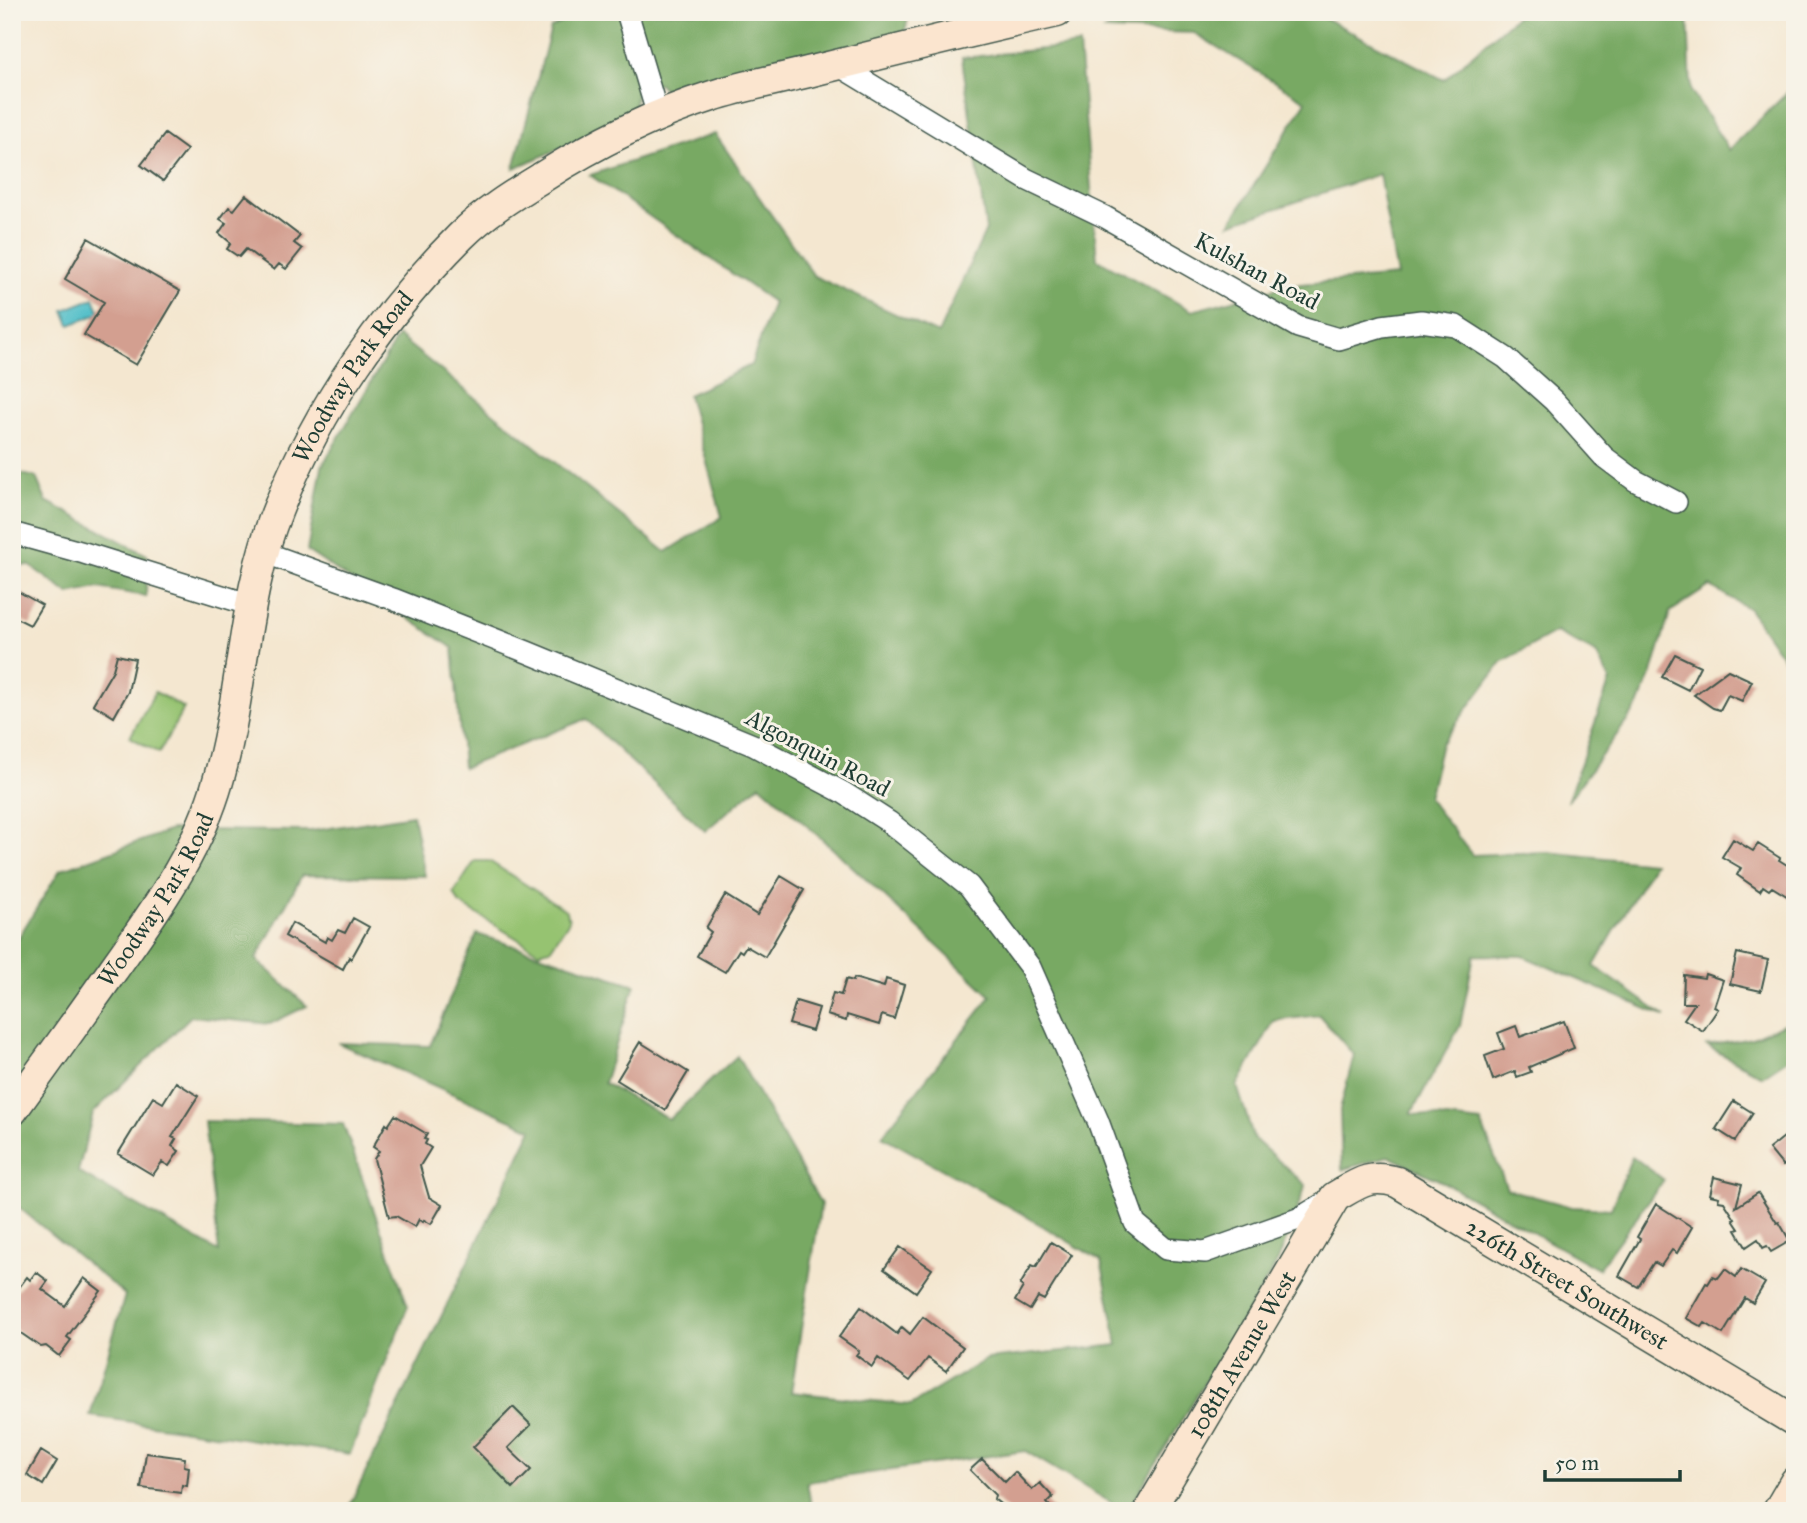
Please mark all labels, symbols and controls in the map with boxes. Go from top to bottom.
street label: Kulshan Road [1189,225,1325,317]
street label: Woodway Park Road [286,285,419,468]
street label: Algonquin Road [740,702,895,804]
street label: Woodway Park Road [91,808,221,993]
street label: 226th Street Southwest [1460,1212,1674,1357]
street label: 108th Avenue West [1181,1265,1303,1444]
scale bar [1545,1439,1679,1483]
text: 50 m [1555,1450,1600,1476]

